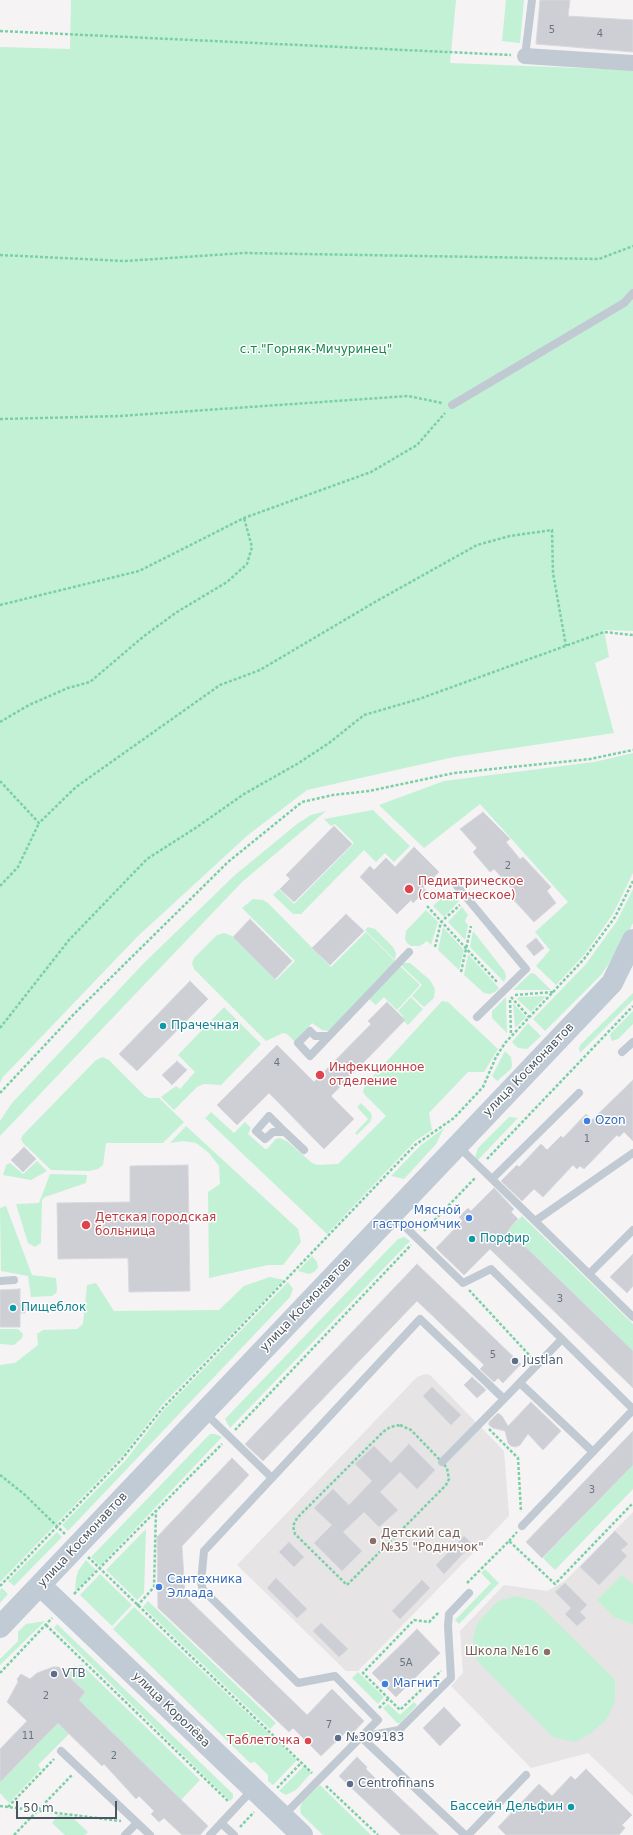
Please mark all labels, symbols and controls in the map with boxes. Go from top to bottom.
house number: 5 [549,24,555,36]
house number: 4 [597,28,603,40]
park label: с.т."Горняк-Мичуринец" [240,343,392,357]
house number: 2 [505,860,511,872]
place label: Педиатрическое (соматическое) [418,875,523,903]
marker: Педиатрическое (соматическое) [403,883,415,895]
place label: Прачечная [171,1019,239,1033]
street label: улица Космонавтов [481,1020,577,1120]
marker: Прачечная [158,1021,168,1031]
house number: 4 [274,1057,280,1069]
place label: Инфекционное отделение [329,1061,424,1089]
marker: Инфекционное отделение [314,1069,326,1081]
place label: Ozon [595,1114,626,1128]
marker: Ozon [582,1116,592,1126]
house number: 1 [584,1133,590,1145]
place label: Мясной гастрономчик [372,1204,461,1232]
place label: Детская городская больница [95,1211,216,1239]
marker: Мясной гастрономчик [464,1213,474,1223]
marker: Детская городская больница [80,1219,92,1231]
place label: Порфир [480,1232,530,1246]
marker: Порфир [467,1234,477,1244]
street label: улица Космонавтов [258,1255,354,1355]
house number: 3 [557,1293,563,1305]
place label: Пищеблок [21,1301,86,1315]
marker: Пищеблок [8,1303,18,1313]
house number: 5 [490,1349,496,1361]
place label: Justlan [523,1354,563,1368]
marker: Justlan [510,1356,520,1366]
house number: 3 [589,1484,595,1496]
street label: улица Космонавтов [35,1490,131,1590]
place label: Детский сад №35 "Родничок" [381,1527,484,1555]
marker: Детский сад №35 "Родничок" [368,1536,378,1546]
place label: Сантехника Эллада [167,1573,242,1601]
marker: Сантехника Эллада [154,1582,164,1592]
place label: Школа №16 [465,1645,539,1659]
marker: Школа №16 [542,1647,552,1657]
house number: 5А [399,1657,413,1669]
place label: VTB [62,1667,86,1681]
marker: VTB [49,1669,59,1679]
street label: улица Королёва [129,1669,213,1751]
place label: Магнит [393,1677,440,1691]
marker: Магнит [380,1679,390,1689]
house number: 2 [43,1690,49,1702]
house number: 7 [326,1719,332,1731]
house number: 11 [22,1730,34,1742]
place label: №309183 [346,1731,404,1745]
marker: №309183 [333,1733,343,1743]
place label: Таблеточка [227,1734,300,1748]
marker: Таблеточка [303,1736,313,1746]
house number: 2 [111,1750,117,1762]
place label: Centrofinans [358,1777,434,1791]
marker: Centrofinans [345,1779,355,1789]
scale bar [18,1793,119,1819]
place label: Бассейн Дельфин [450,1800,563,1814]
text: 50 m [23,1801,54,1815]
marker: Бассейн Дельфин [566,1802,576,1812]

